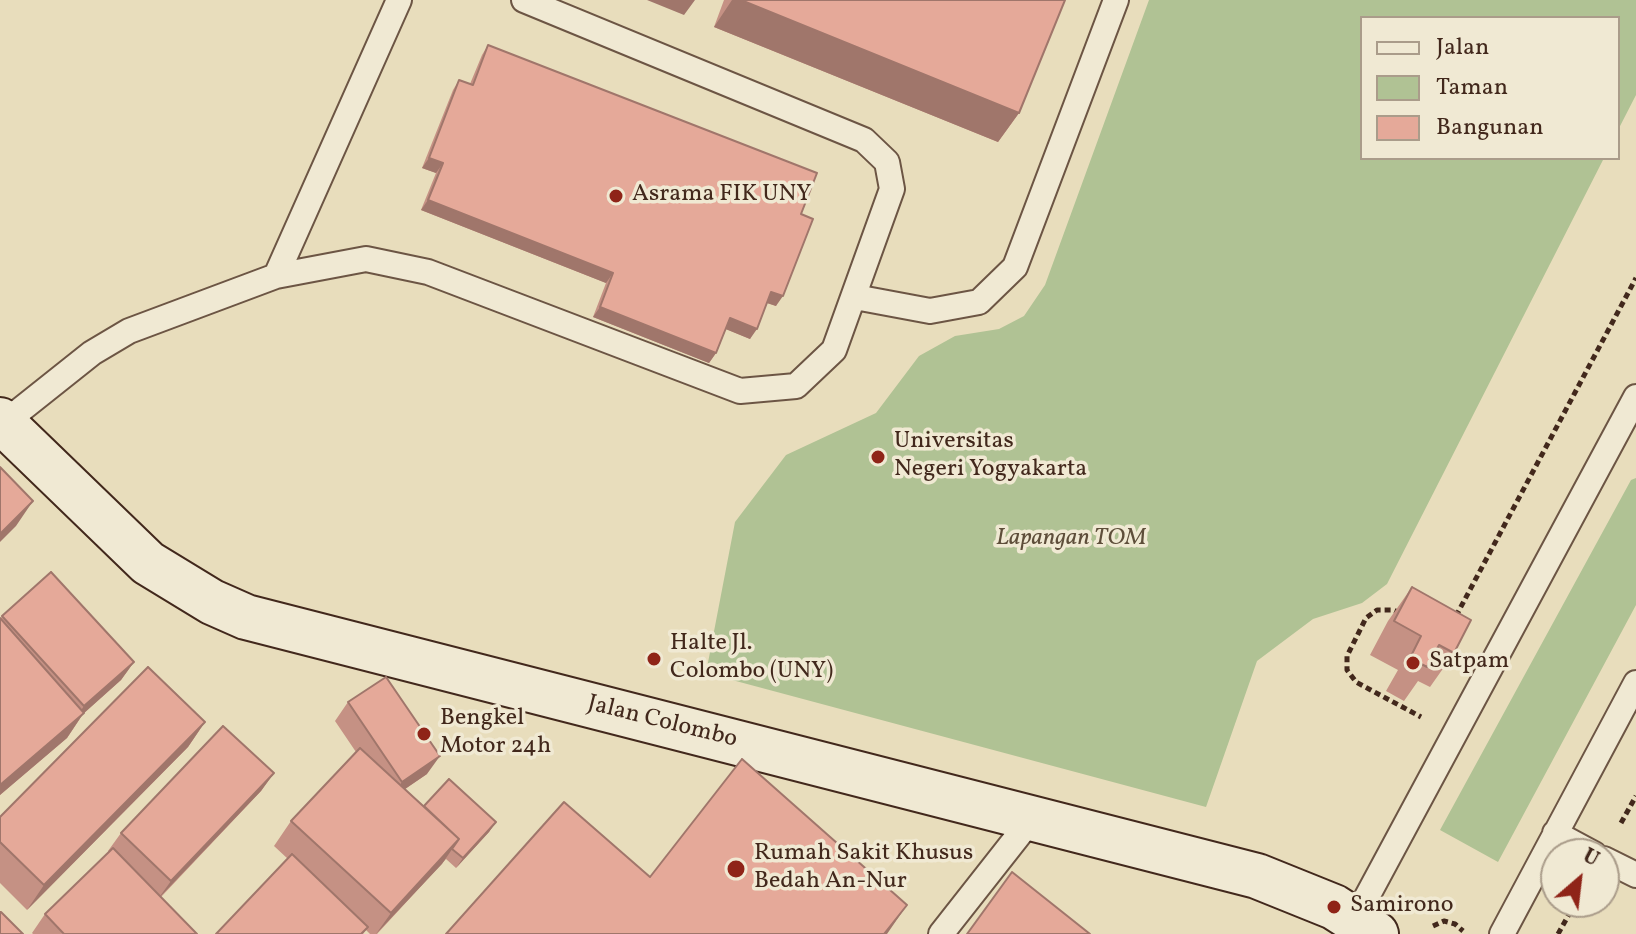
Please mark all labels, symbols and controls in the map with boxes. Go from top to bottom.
legend [1360,16,1620,160]
text: Jalan [1436,31,1489,65]
text: Taman [1436,71,1508,105]
text: Bangunan [1436,111,1544,145]
place label: Asrama FIK UNY [632,182,811,210]
marker: Asrama FIK UNY [607,187,625,205]
place label: Universitas Negeri Yogyakarta [894,429,1087,485]
marker: Universitas Negeri Yogyakarta [869,448,887,466]
park label: Lapangan TOM [996,526,1146,554]
place label: Halte Jl. Colombo (UNY) [670,631,833,687]
place label: Satpam [1429,649,1509,677]
marker: Halte Jl. Colombo (UNY) [645,650,663,668]
marker: Satpam [1404,654,1422,672]
street label: Jalan Colombo [584,690,740,756]
place label: Bengkel Motor 24h [440,706,551,762]
marker: Bengkel Motor 24h [415,725,433,743]
north arrow [1540,838,1620,918]
place label: Rumah Sakit Khusus Bedah An-Nur [754,841,973,897]
text: U [1577,841,1605,875]
marker: Rumah Sakit Khusus Bedah An-Nur [725,858,747,880]
place label: Samirono [1350,893,1454,921]
marker: Samirono [1325,898,1343,916]

